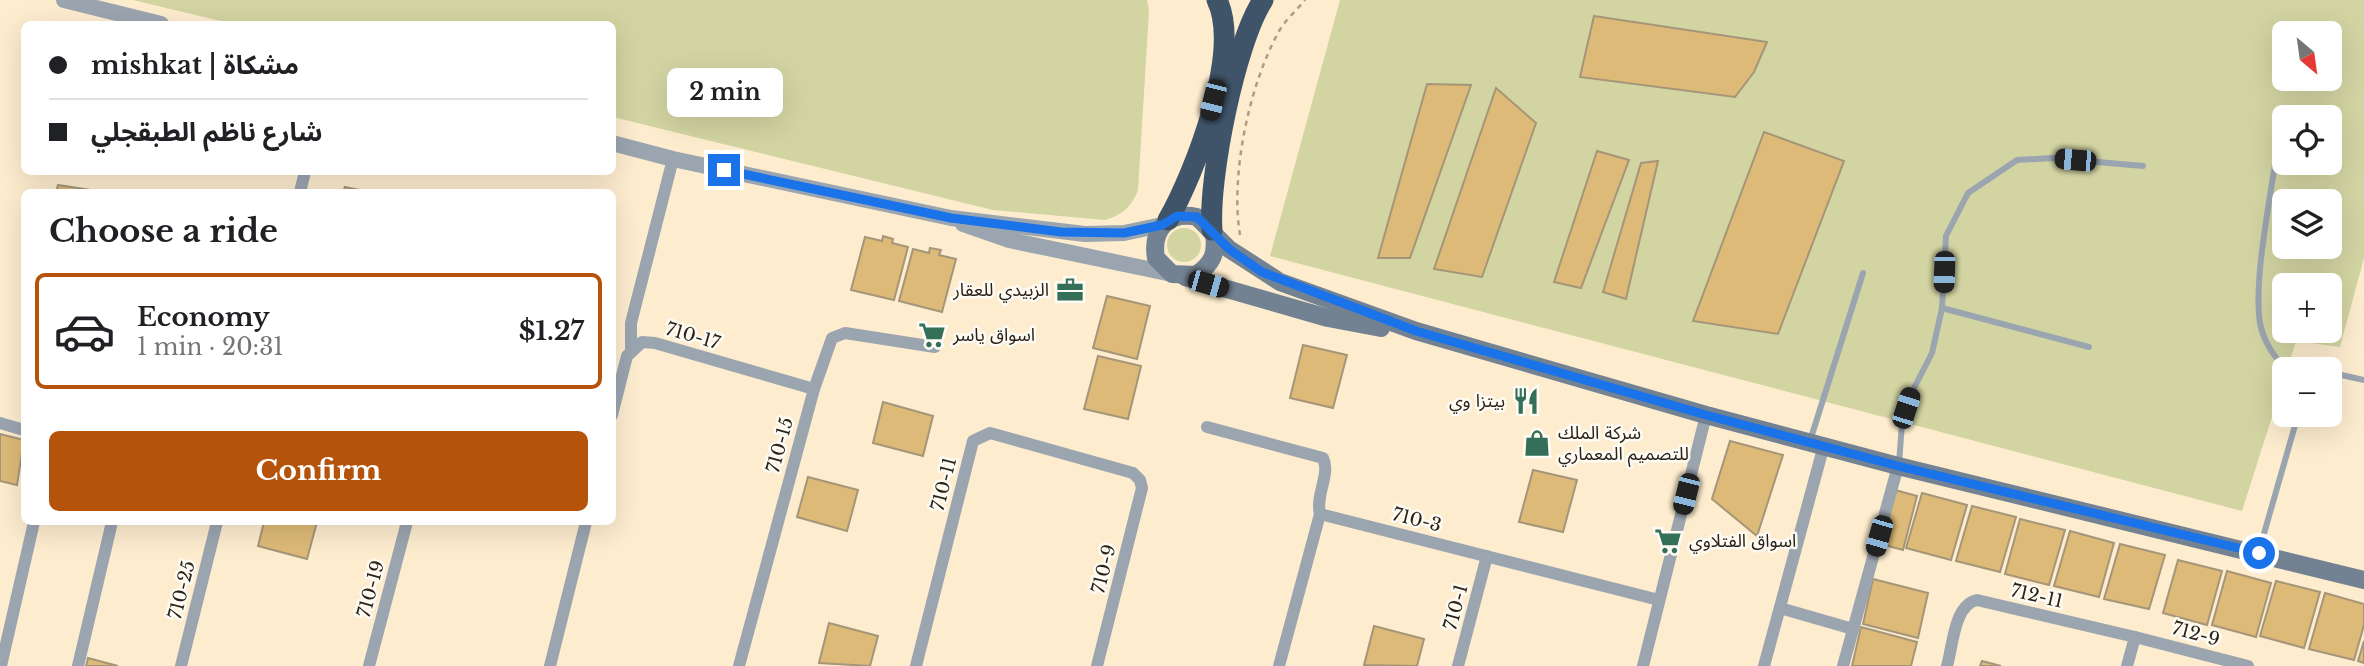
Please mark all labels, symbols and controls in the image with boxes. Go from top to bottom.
north arrow [2272,21,2342,91]
map controls [2272,21,2342,427]
text: mishkat | مشكاة [91,49,299,81]
callout: 2 min [666,68,782,118]
car [1198,77,1229,123]
text: 2 min [689,78,761,106]
button: locate [2272,105,2342,175]
text: شارع ناظم الطبقجلي [91,116,323,148]
car [2054,148,2097,172]
route end [708,154,740,186]
button: layers [2272,189,2342,259]
text: Choose a ride [49,211,278,251]
car [1933,251,1956,293]
car [1185,268,1232,300]
button: + [2272,273,2342,343]
office icon: الزبيدي للعقار [1055,275,1085,305]
place label: الزبيدي للعقار [952,279,1049,303]
icon: car [53,300,116,363]
text: Economy [137,301,270,333]
text: $1.27 [519,315,584,347]
street label: 710-17 [663,318,724,354]
supermarket icon: اسواق ياسر [917,320,947,350]
place label: اسواق ياسر [952,324,1035,346]
text: 1 min · 20:31 [137,333,284,361]
button: − [2272,357,2342,427]
car [1890,385,1923,431]
restaurant icon: بيتزا وي [1511,386,1541,416]
place label: بيتزا وي [1449,390,1505,414]
street label: 710-15 [762,415,798,475]
place label: شركة الملك للتصميم المعماري [1558,422,1689,467]
shop icon: شركة الملك للتصميم المعماري [1522,428,1552,458]
button: Confirm [49,431,588,511]
street label: 710-11 [927,455,961,513]
car [1671,471,1702,517]
street label: 710-3 [1390,503,1444,537]
car [1864,513,1895,559]
supermarket icon: اسواق الفتلاوي [1653,526,1683,556]
place label: اسواق الفتلاوي [1689,530,1796,554]
route start [2243,537,2275,569]
street label: 710-9 [1087,542,1121,596]
street label: 710-25 [164,558,200,622]
street label: 710-19 [353,558,389,620]
street label: 712-11 [2009,579,2065,613]
street label: 710-1 [1439,582,1473,632]
street label: 712-9 [2170,617,2222,651]

